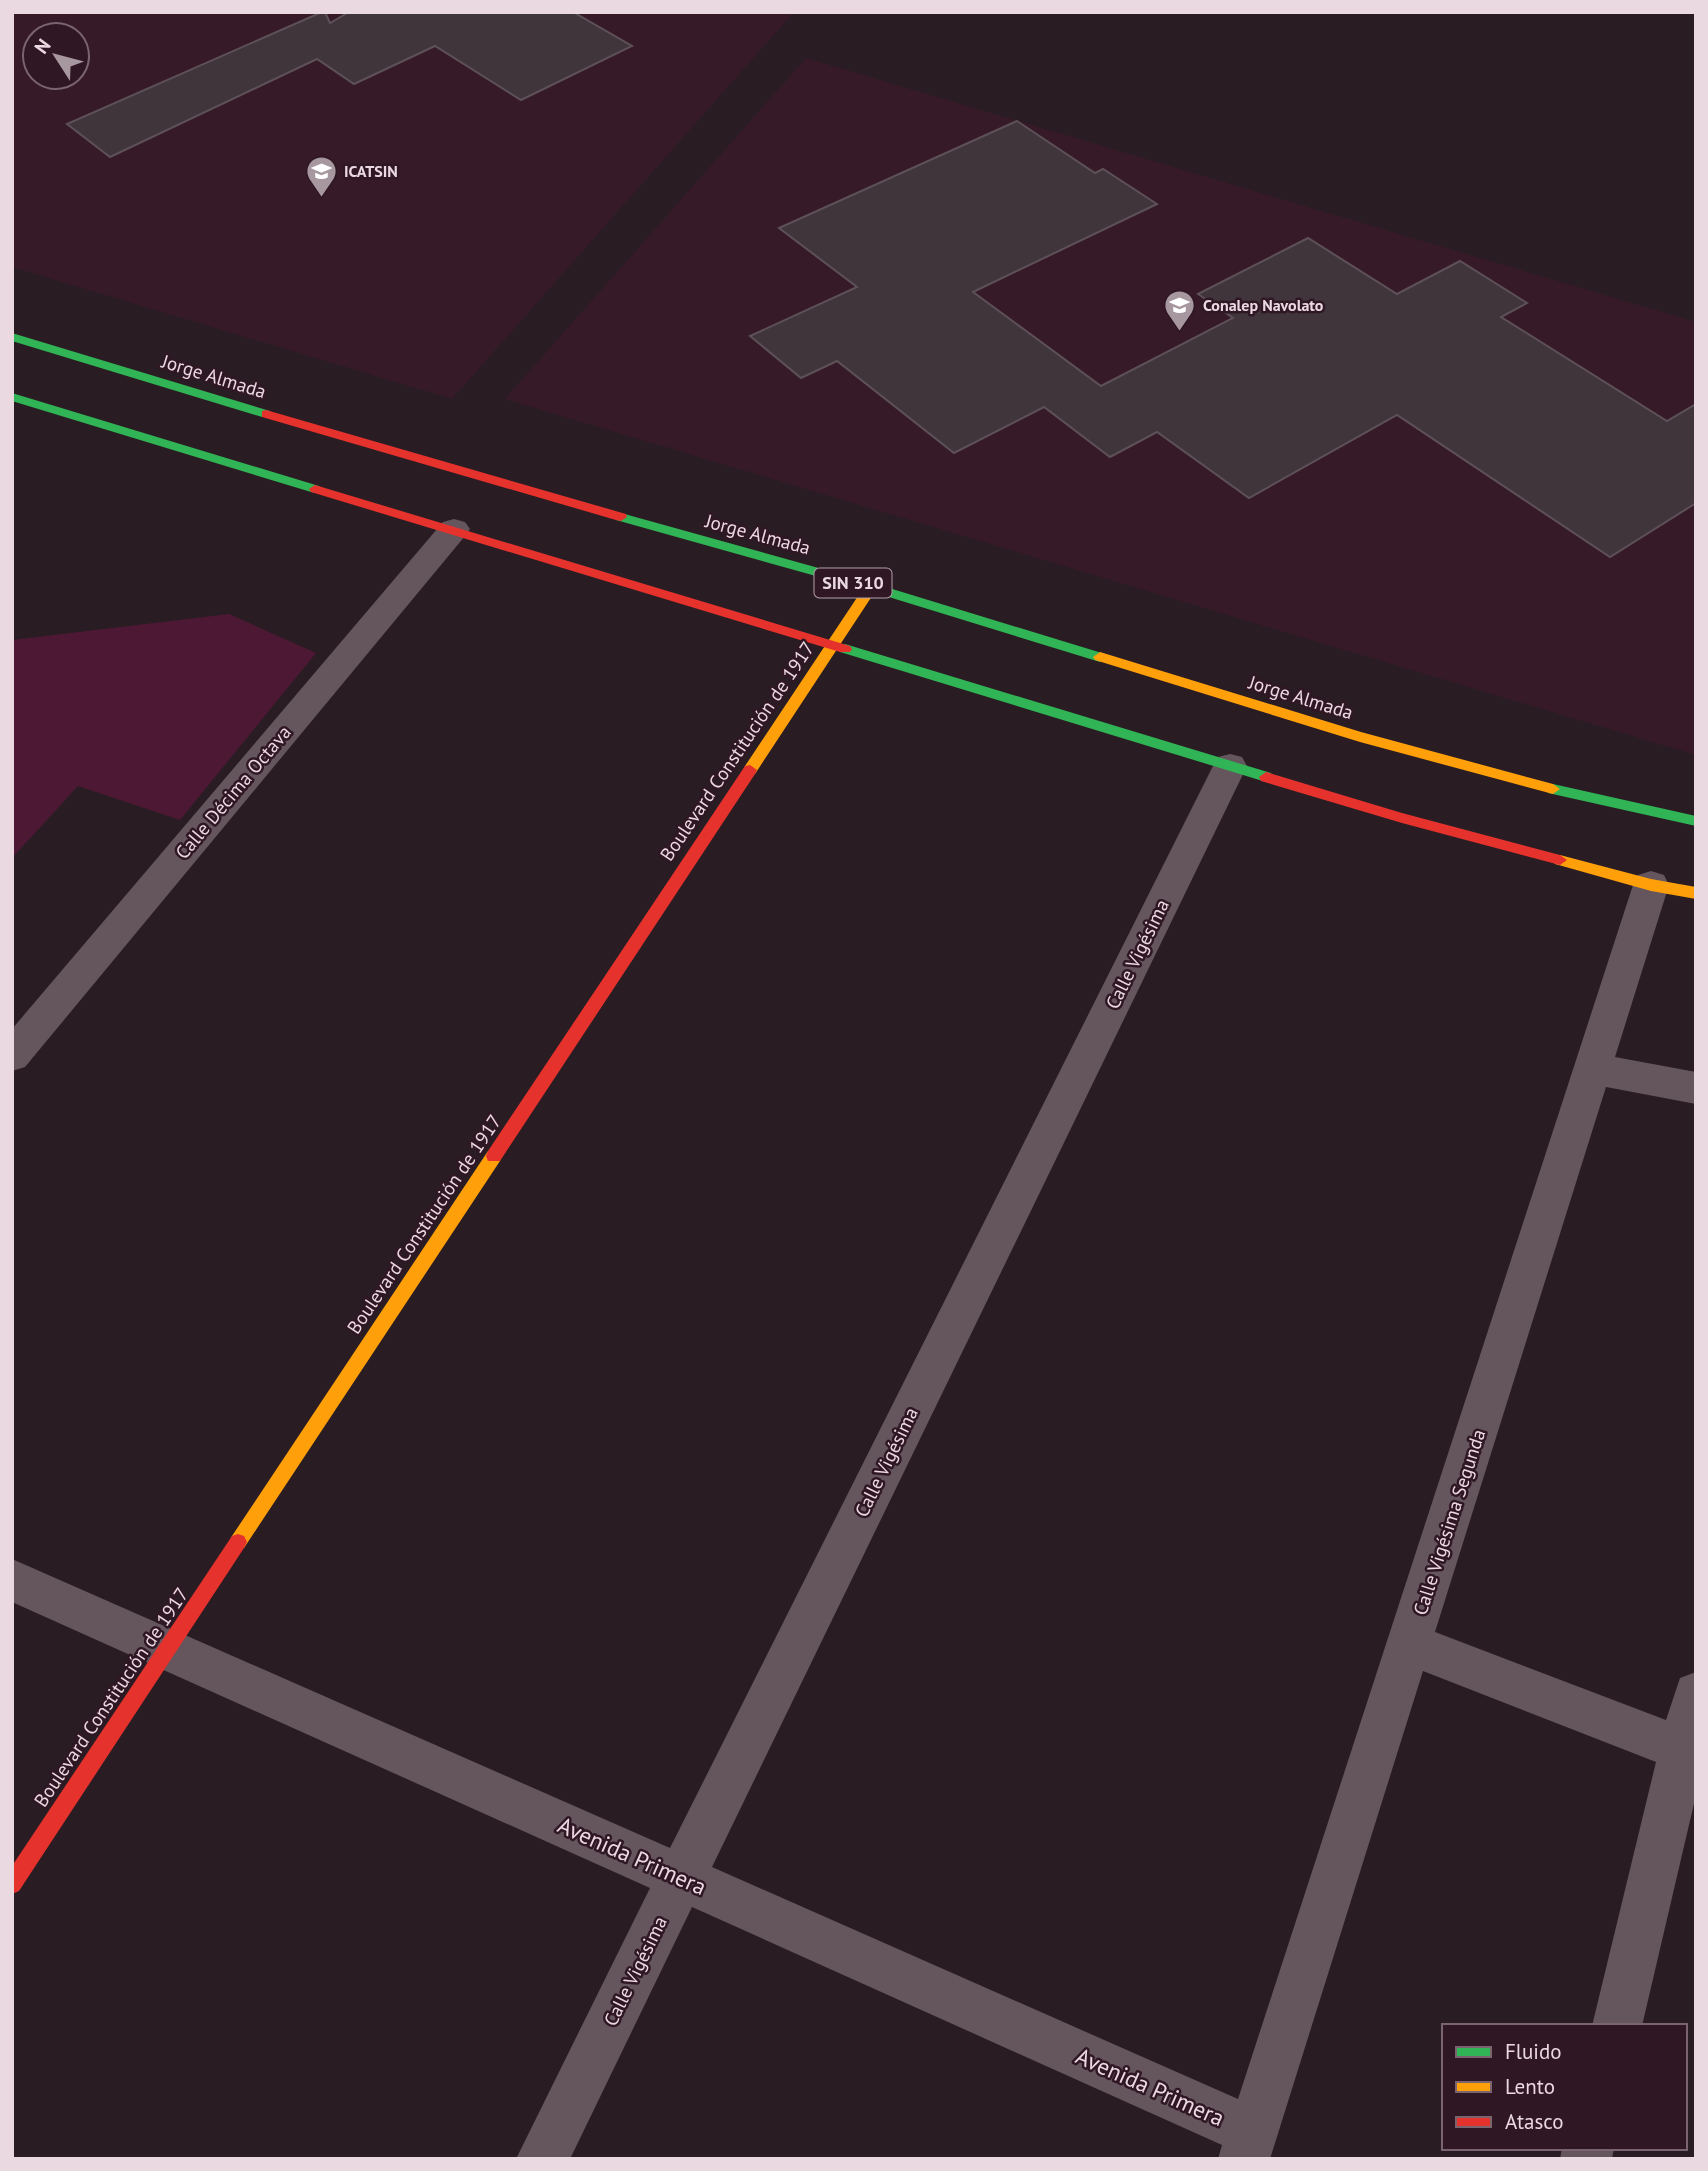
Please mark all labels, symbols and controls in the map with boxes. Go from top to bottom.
north arrow [21,21,91,91]
text: N [29,34,56,58]
school or university icon: ICATSIN [304,154,338,198]
place label: ICATSIN [344,161,398,181]
school or university icon: Conalep Navolato [1163,288,1197,332]
place label: Conalep Navolato [1203,295,1324,315]
street label: Jorge Almada [158,348,269,403]
street label: Jorge Almada [702,508,813,560]
road number: SIN 310 [814,568,892,598]
street label: Boulevard Constitución de 1917 [655,637,819,865]
street label: Jorge Almada [1245,669,1356,724]
street label: Calle Décima Octava [170,720,296,864]
street label: Calle Vigésima [1100,895,1174,1013]
street label: Boulevard Constitución de 1917 [342,1110,506,1338]
street label: Calle Vigésima [849,1403,923,1521]
street label: Calle Vigésima Segunda [1408,1426,1490,1618]
street label: Boulevard Constitución de 1917 [29,1583,193,1811]
street label: Avenida Primera [553,1810,711,1901]
street label: Calle Vigésima [598,1912,672,2030]
legend [1442,2024,1687,2150]
text: Fluido [1505,2038,1562,2065]
street label: Avenida Primera [1071,2041,1229,2132]
text: Lento [1505,2073,1555,2100]
text: Atasco [1505,2108,1564,2135]

